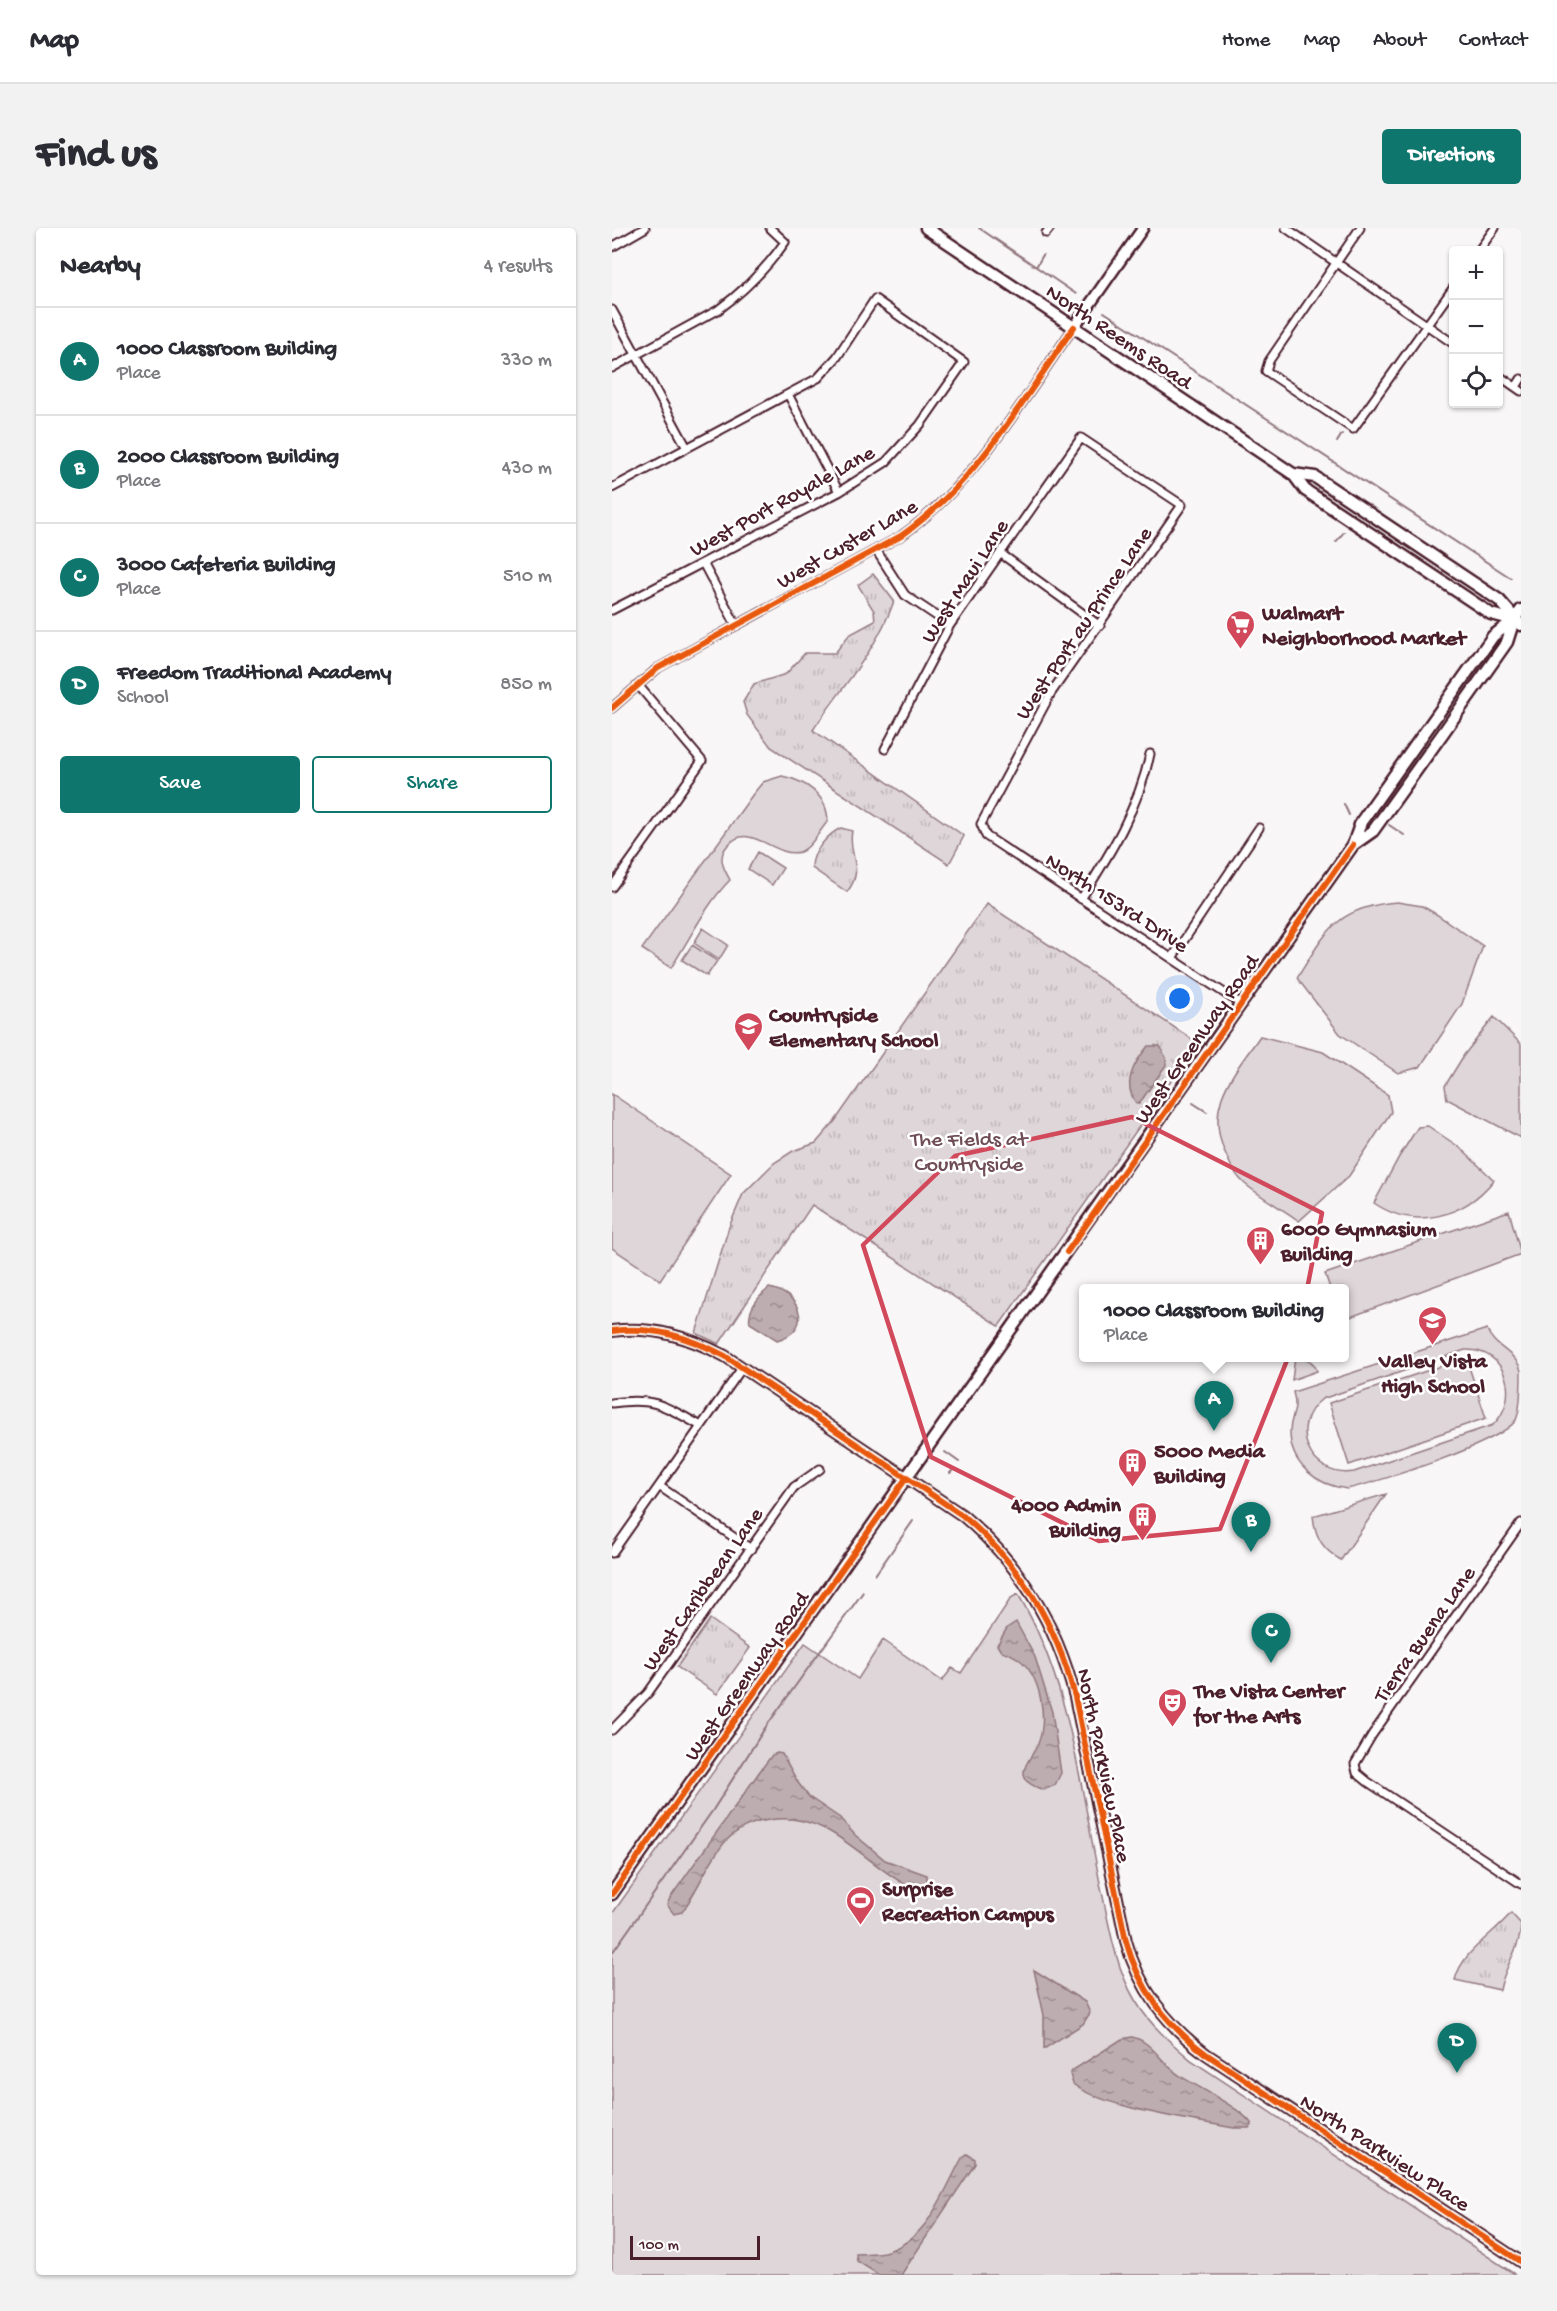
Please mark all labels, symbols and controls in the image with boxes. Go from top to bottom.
text: Map [30,25,79,58]
text: Home [1222,29,1270,54]
text: Map [1303,29,1340,54]
text: About [1373,29,1426,54]
text: Contact [1459,29,1527,54]
button: Directions [1382,129,1521,184]
text: Find us [36,132,156,181]
map controls [1449,246,1503,408]
button: + [1449,246,1503,300]
text: Nearby [60,252,141,283]
text: 4 results [484,256,552,279]
street label: North Reems Road [1040,280,1198,398]
button: − [1449,300,1503,354]
text: 1000 Classroom Building [117,337,337,363]
text: A [74,350,85,373]
text: 330 m [501,350,552,373]
button: locate [1449,354,1503,408]
text: Place [117,363,161,386]
street label: West Port Royale Lane [686,441,880,564]
text: 2000 Classroom Building [117,445,339,471]
text: B [74,458,85,481]
text: 430 m [502,458,552,481]
text: Place [117,471,161,494]
street label: West Custer Lane [773,494,924,596]
street label: West Maui Lane [917,515,1016,649]
street label: West Port au Prince Lane [1011,522,1160,726]
text: 3000 Cafeteria Building [117,553,335,579]
text: C [74,566,85,589]
text: 510 m [503,566,552,589]
text: Place [117,579,161,602]
place label: Walmart Neighborhood Market [1261,602,1468,653]
supermarket icon: Walmart Neighborhood Market [1225,608,1257,650]
text: Freedom Traditional Academy [117,661,391,687]
text: D [73,674,86,697]
text: 850 m [500,674,552,697]
text: School [117,687,169,710]
button: Save [60,756,300,813]
button: Share [312,756,552,813]
street label: North 153rd Drive [1039,848,1193,961]
street label: West Greenway Road [1130,949,1268,1130]
your location [1165,984,1194,1013]
place label: Countryside Elementary School [768,1004,939,1055]
school or university icon: Countryside Elementary School [732,1010,764,1052]
park label: The Fields at Countryside [909,1128,1029,1179]
place label: 6000 Gymnasium Building [1280,1218,1437,1269]
building icon: 6000 Gymnasium Building [1244,1224,1276,1266]
popup [1079,1284,1349,1362]
text: 1000 Classroom Building [1104,1299,1324,1325]
school or university icon: Valley Vista High School [1417,1304,1449,1346]
text: Place [1104,1325,1148,1348]
place label: Valley Vista High School [1378,1350,1489,1401]
pin: A [1194,1382,1234,1431]
place label: 5000 Media Building [1153,1440,1267,1491]
building icon: 5000 Media Building [1117,1446,1149,1488]
place label: 4000 Admin Building [1010,1494,1122,1545]
building icon: 4000 Admin Building [1126,1500,1158,1542]
pin: B [1232,1502,1270,1552]
street label: West Caribbean Lane [638,1503,771,1677]
street label: Tierra Buena Lane [1368,1562,1483,1710]
street label: West Greenway Road [680,1586,818,1767]
pin: C [1252,1614,1290,1663]
street label: North Parkview Place [1069,1666,1135,1866]
place label: The Vista Center for the Arts [1192,1680,1346,1731]
theatre icon: The Vista Center for the Arts [1157,1686,1189,1728]
place label: Surprise Recreation Campus [881,1878,1055,1929]
sports icon: Surprise Recreation Campus [845,1884,877,1926]
pin: D [1438,2024,1476,2073]
street label: North Parkview Place [1294,2090,1474,2219]
scale bar [630,2233,760,2260]
text: 100 m [639,2237,679,2256]

